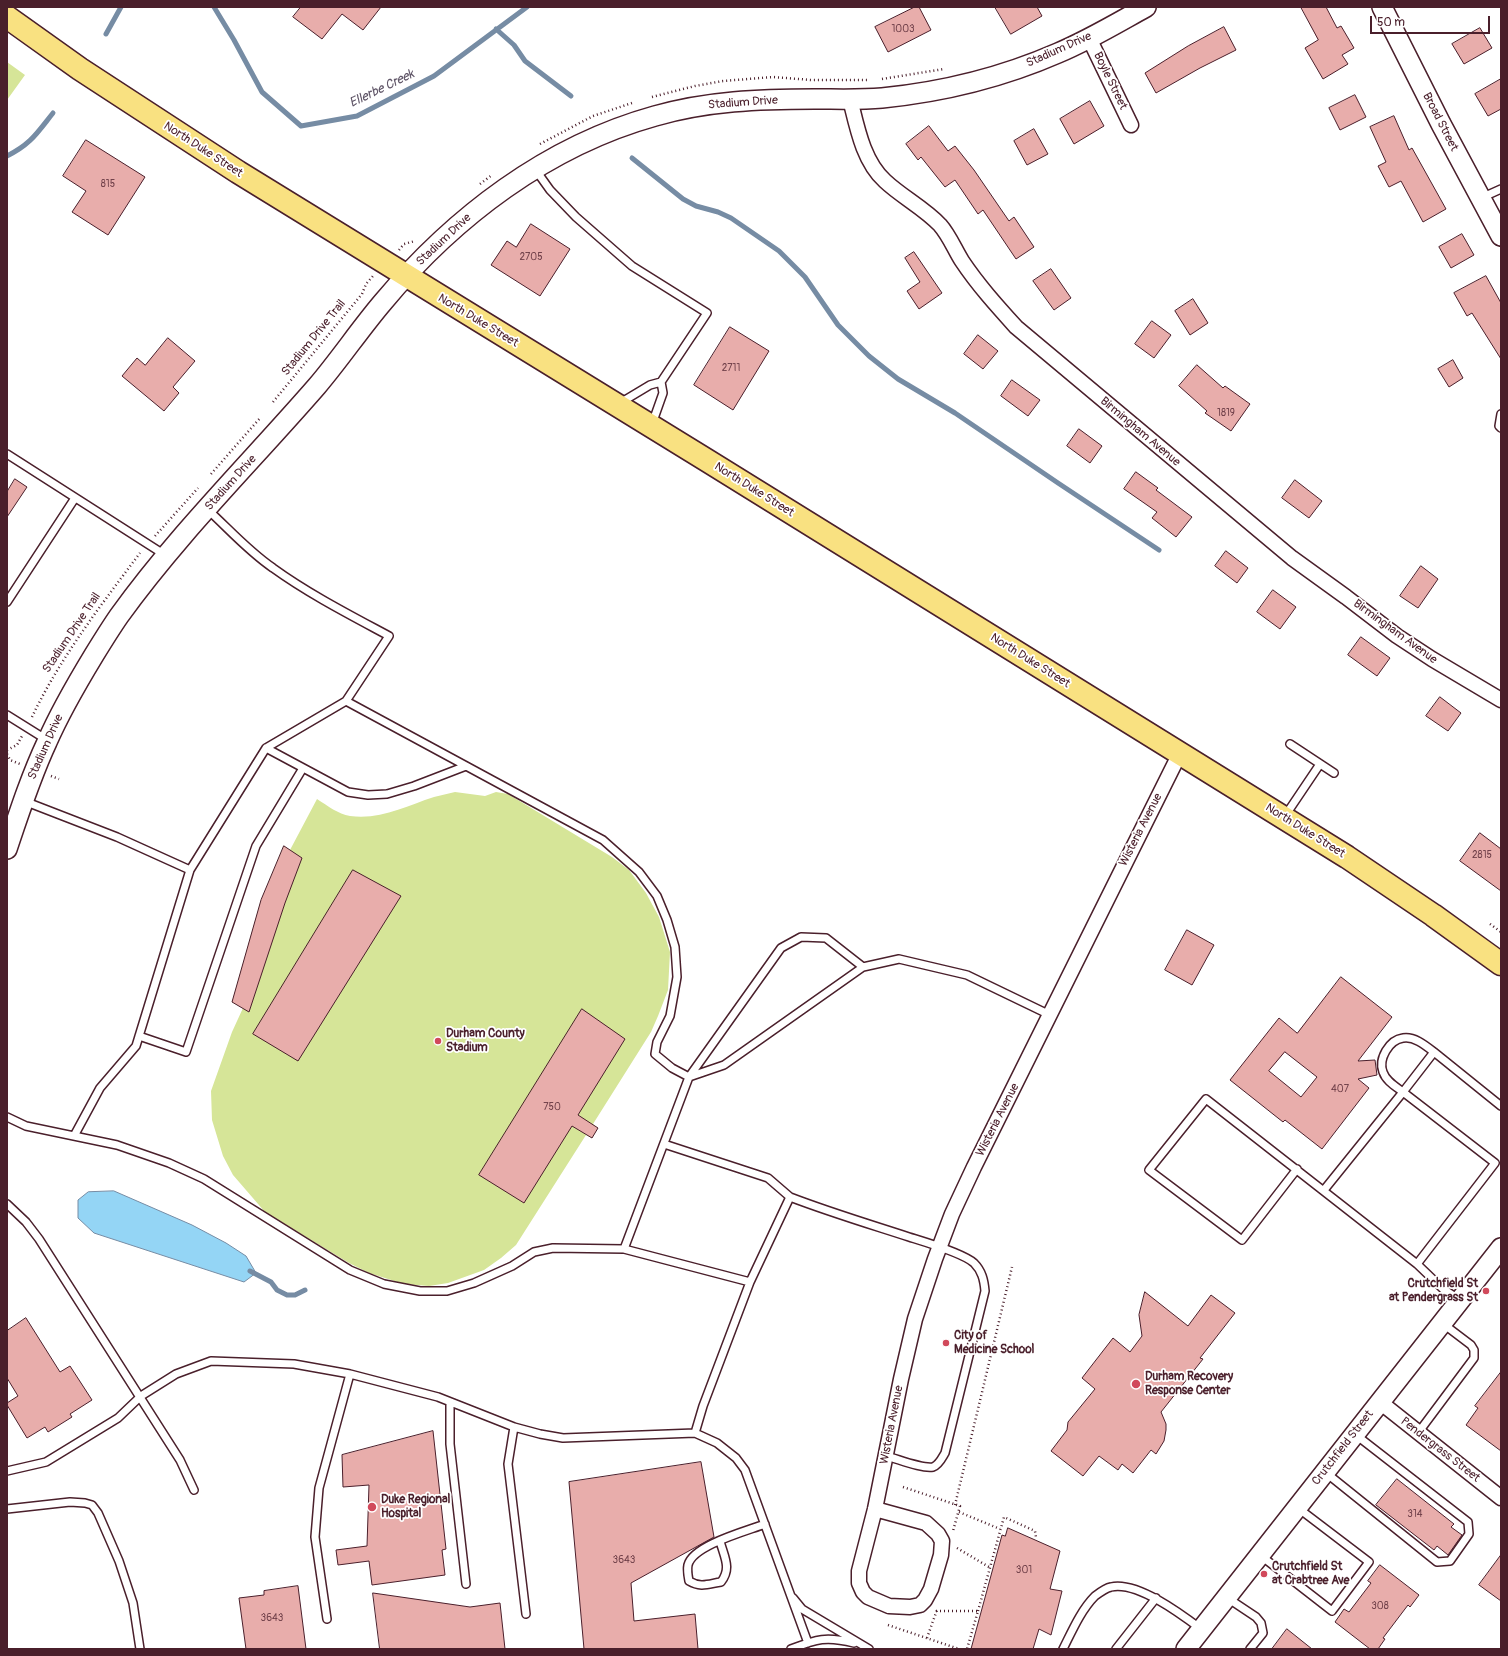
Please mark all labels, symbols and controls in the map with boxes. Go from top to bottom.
scale bar [1372,8,1492,34]
text: 50 m [1377,15,1405,30]
house number: 1003 [891,23,915,35]
street label: Stadium Drive [1024,29,1094,71]
street label: Boyle Street [1090,50,1130,112]
water label: Ellerbe Creek [347,67,417,111]
street label: Broad Street [1419,90,1461,154]
street label: Stadium Drive [708,93,778,113]
street label: North Duke Street [161,119,245,181]
house number: 815 [101,178,115,190]
street label: Stadium Drive [413,211,475,269]
house number: 2705 [519,251,543,263]
street label: North Duke Street [435,291,521,351]
street label: Stadium Drive Trail [279,297,349,379]
house number: 2711 [722,362,740,374]
street label: Birmingham Avenue [1097,394,1183,470]
house number: 1819 [1217,407,1235,419]
street label: Stadium Drive [202,452,260,514]
street label: North Duke Street [711,460,797,520]
street label: Stadium Drive Trail [40,590,104,676]
street label: Birmingham Avenue [1350,597,1440,667]
street label: North Duke Street [987,631,1073,691]
street label: Stadium Drive [25,712,67,782]
street label: Wisteria Avenue [1116,791,1166,869]
street label: North Duke Street [1262,801,1348,861]
house number: 2815 [1472,849,1492,861]
place label: Durham County Stadium [446,1027,525,1055]
marker: Durham County Stadium [433,1036,443,1046]
street label: Wisteria Avenue [973,1081,1023,1159]
house number: 407 [1331,1083,1349,1095]
house number: 750 [543,1101,561,1113]
place label: Crutchfield St at Pendergrass St [1389,1277,1478,1305]
marker: Crutchfield St at Pendergrass St [1481,1286,1491,1296]
place label: City of Medicine School [954,1329,1034,1357]
marker: City of Medicine School [941,1338,951,1348]
place label: Durham Recovery Response Center [1145,1370,1233,1398]
marker: Durham Recovery Response Center [1130,1378,1142,1390]
street label: Wisteria Avenue [877,1384,907,1466]
street label: Crutchfield Street [1309,1408,1377,1488]
street label: Pendergrass Street [1397,1414,1483,1486]
place label: Duke Regional Hospital [381,1493,450,1521]
marker: Duke Regional Hospital [366,1501,378,1513]
house number: 314 [1407,1508,1423,1520]
house number: 3643 [613,1554,635,1566]
place label: Crutchfield St at Crabtree Ave [1272,1560,1350,1588]
house number: 301 [1016,1564,1032,1576]
marker: Crutchfield St at Crabtree Ave [1259,1569,1269,1579]
house number: 308 [1371,1600,1389,1612]
house number: 3643 [261,1612,283,1624]

